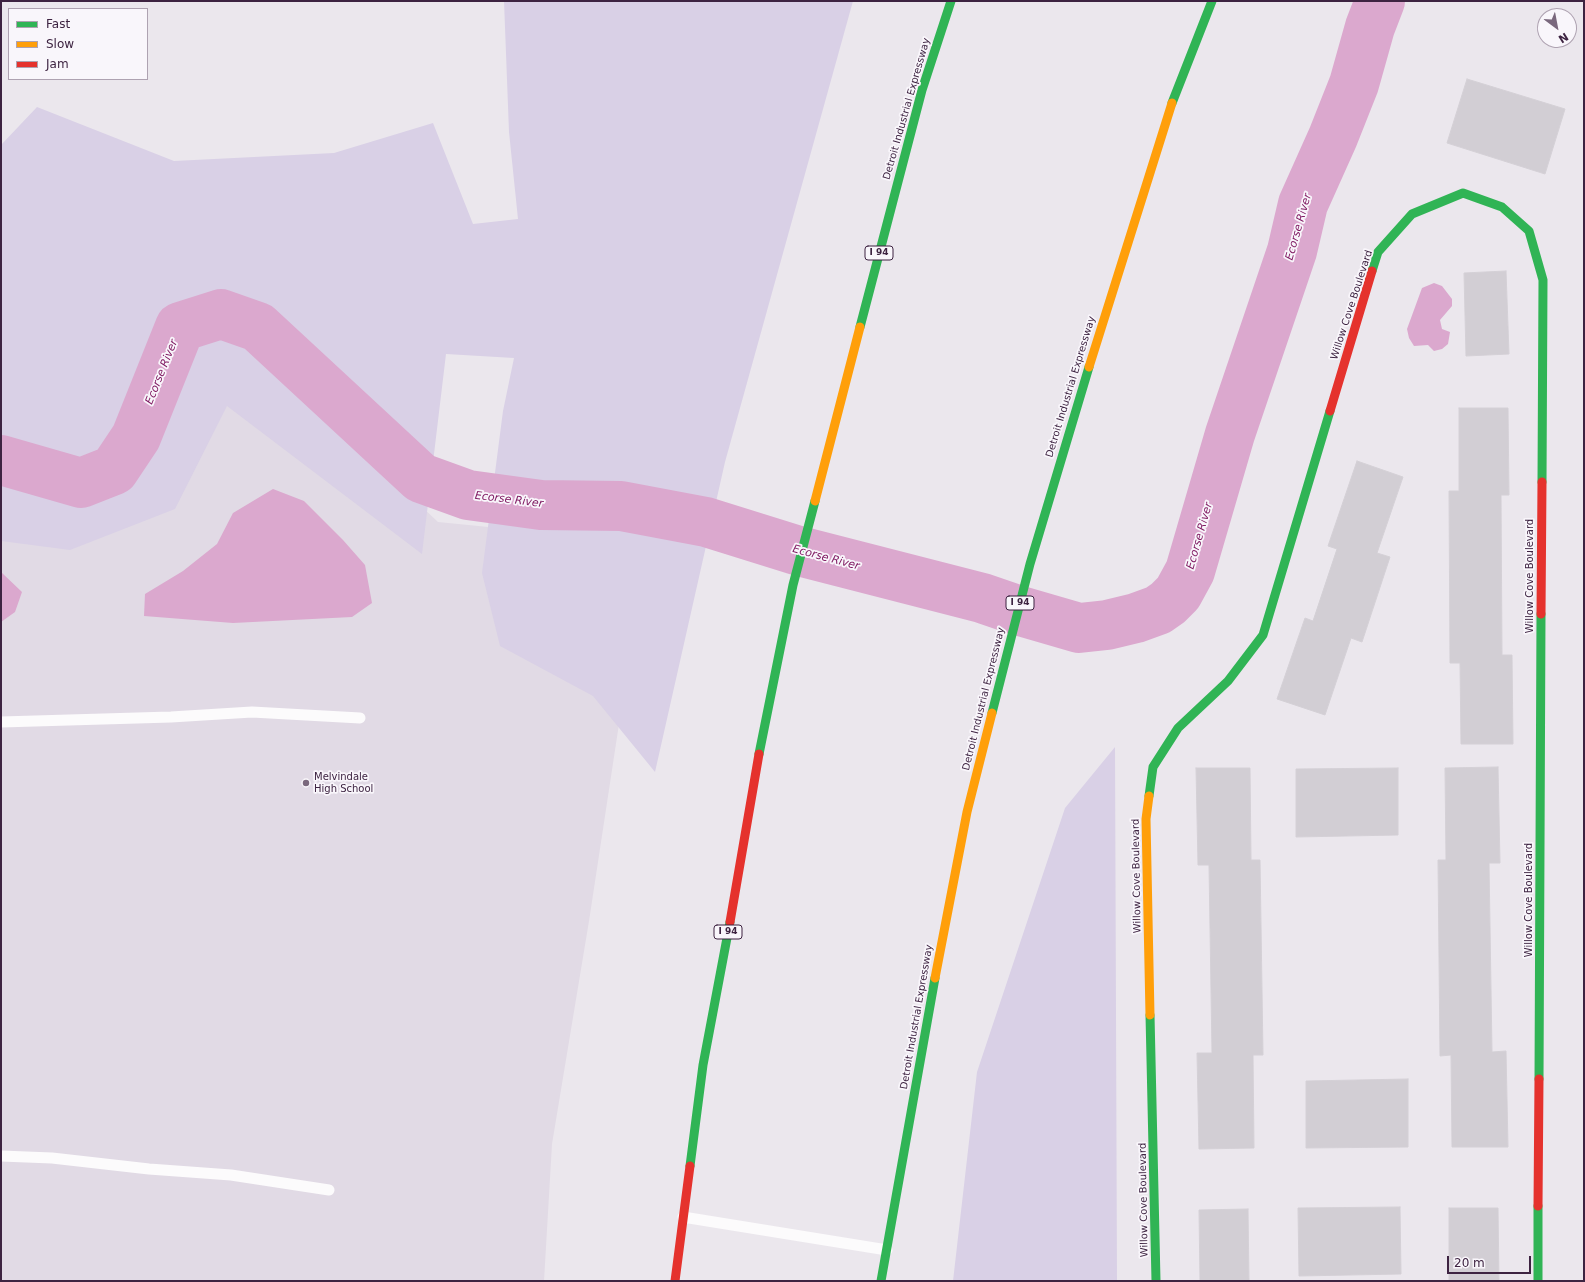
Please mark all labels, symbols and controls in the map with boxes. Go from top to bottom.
legend [8,8,148,80]
north arrow [1537,8,1577,48]
text: Fast [46,17,70,31]
text: N [1556,30,1570,46]
text: Slow [46,37,74,51]
street label: Detroit Industrial Expressway [881,37,933,181]
text: Jam [46,57,69,71]
water label: Ecorse River [1283,192,1315,262]
road number: I 94 [865,246,893,260]
street label: Willow Cove Boulevard [1329,249,1375,361]
street label: Detroit Industrial Expressway [1044,315,1098,459]
water label: Ecorse River [143,338,181,406]
water label: Ecorse River [474,489,544,511]
water label: Ecorse River [1184,501,1216,571]
street label: Willow Cove Boulevard [1524,519,1536,633]
water label: Ecorse River [791,543,861,573]
road number: I 94 [1006,596,1034,610]
street label: Detroit Industrial Expressway [960,626,1008,772]
place label: Melvindale High School [314,771,373,794]
marker: Melvindale High School [301,778,311,788]
street label: Willow Cove Boulevard [1130,819,1144,933]
street label: Willow Cove Boulevard [1523,843,1535,957]
road number: I 94 [714,925,742,939]
street label: Detroit Industrial Expressway [898,944,936,1090]
street label: Willow Cove Boulevard [1137,1143,1151,1257]
scale bar [1449,1248,1533,1274]
text: 20 m [1454,1256,1485,1270]

